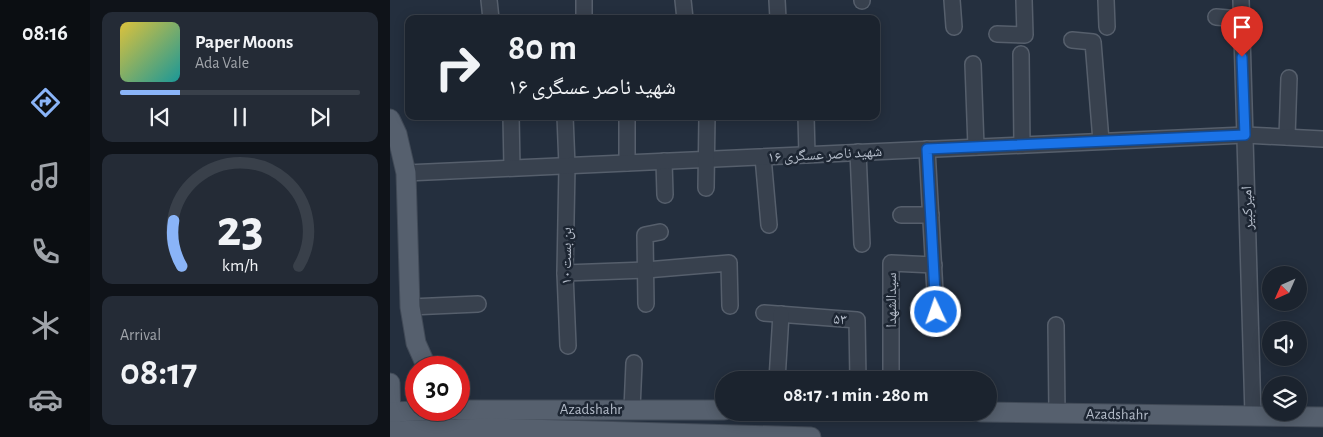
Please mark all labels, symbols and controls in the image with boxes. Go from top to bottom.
pin [1221,6,1263,57]
icon: arrive [1228,13,1256,41]
text: 08:16 [22,22,68,44]
text: 80 m [508,31,577,66]
text: Paper Moons [195,33,293,52]
icon: right [425,35,490,100]
text: Ada Vale [195,55,249,71]
text: ۱۶ شهید ناصر عسگری [508,76,676,98]
icon: directions [28,85,63,120]
icon: previous [146,103,174,131]
icon: pause [226,103,254,131]
icon: next [306,103,334,131]
street label: ۱۶ شهید ناصر عسگری [767,144,883,167]
icon: music [28,159,63,194]
street label: امیرکبیر [1239,186,1257,231]
text: 23 [217,203,263,255]
street label: بن بست ۱۰ [559,227,576,285]
icon: phone [28,234,63,269]
text: km/h [222,257,258,275]
north arrow [1262,266,1308,311]
map controls [1262,266,1307,421]
street label: سیدالشهدا [884,272,900,328]
position arrow [909,285,961,337]
icon: climate [28,308,63,343]
street label: ۵۳ [833,312,847,327]
button: sound [1262,321,1307,366]
text: Arrival [120,327,161,343]
text: 08:17 [120,354,197,392]
speed limit sign: 30 [405,356,470,421]
button: layers [1262,376,1307,421]
icon: car [28,382,63,417]
text: 08:17 · 1 min · 280 m [783,386,929,405]
street label: Azadshahr [560,402,622,417]
street label: Azadshahr [1086,406,1148,423]

